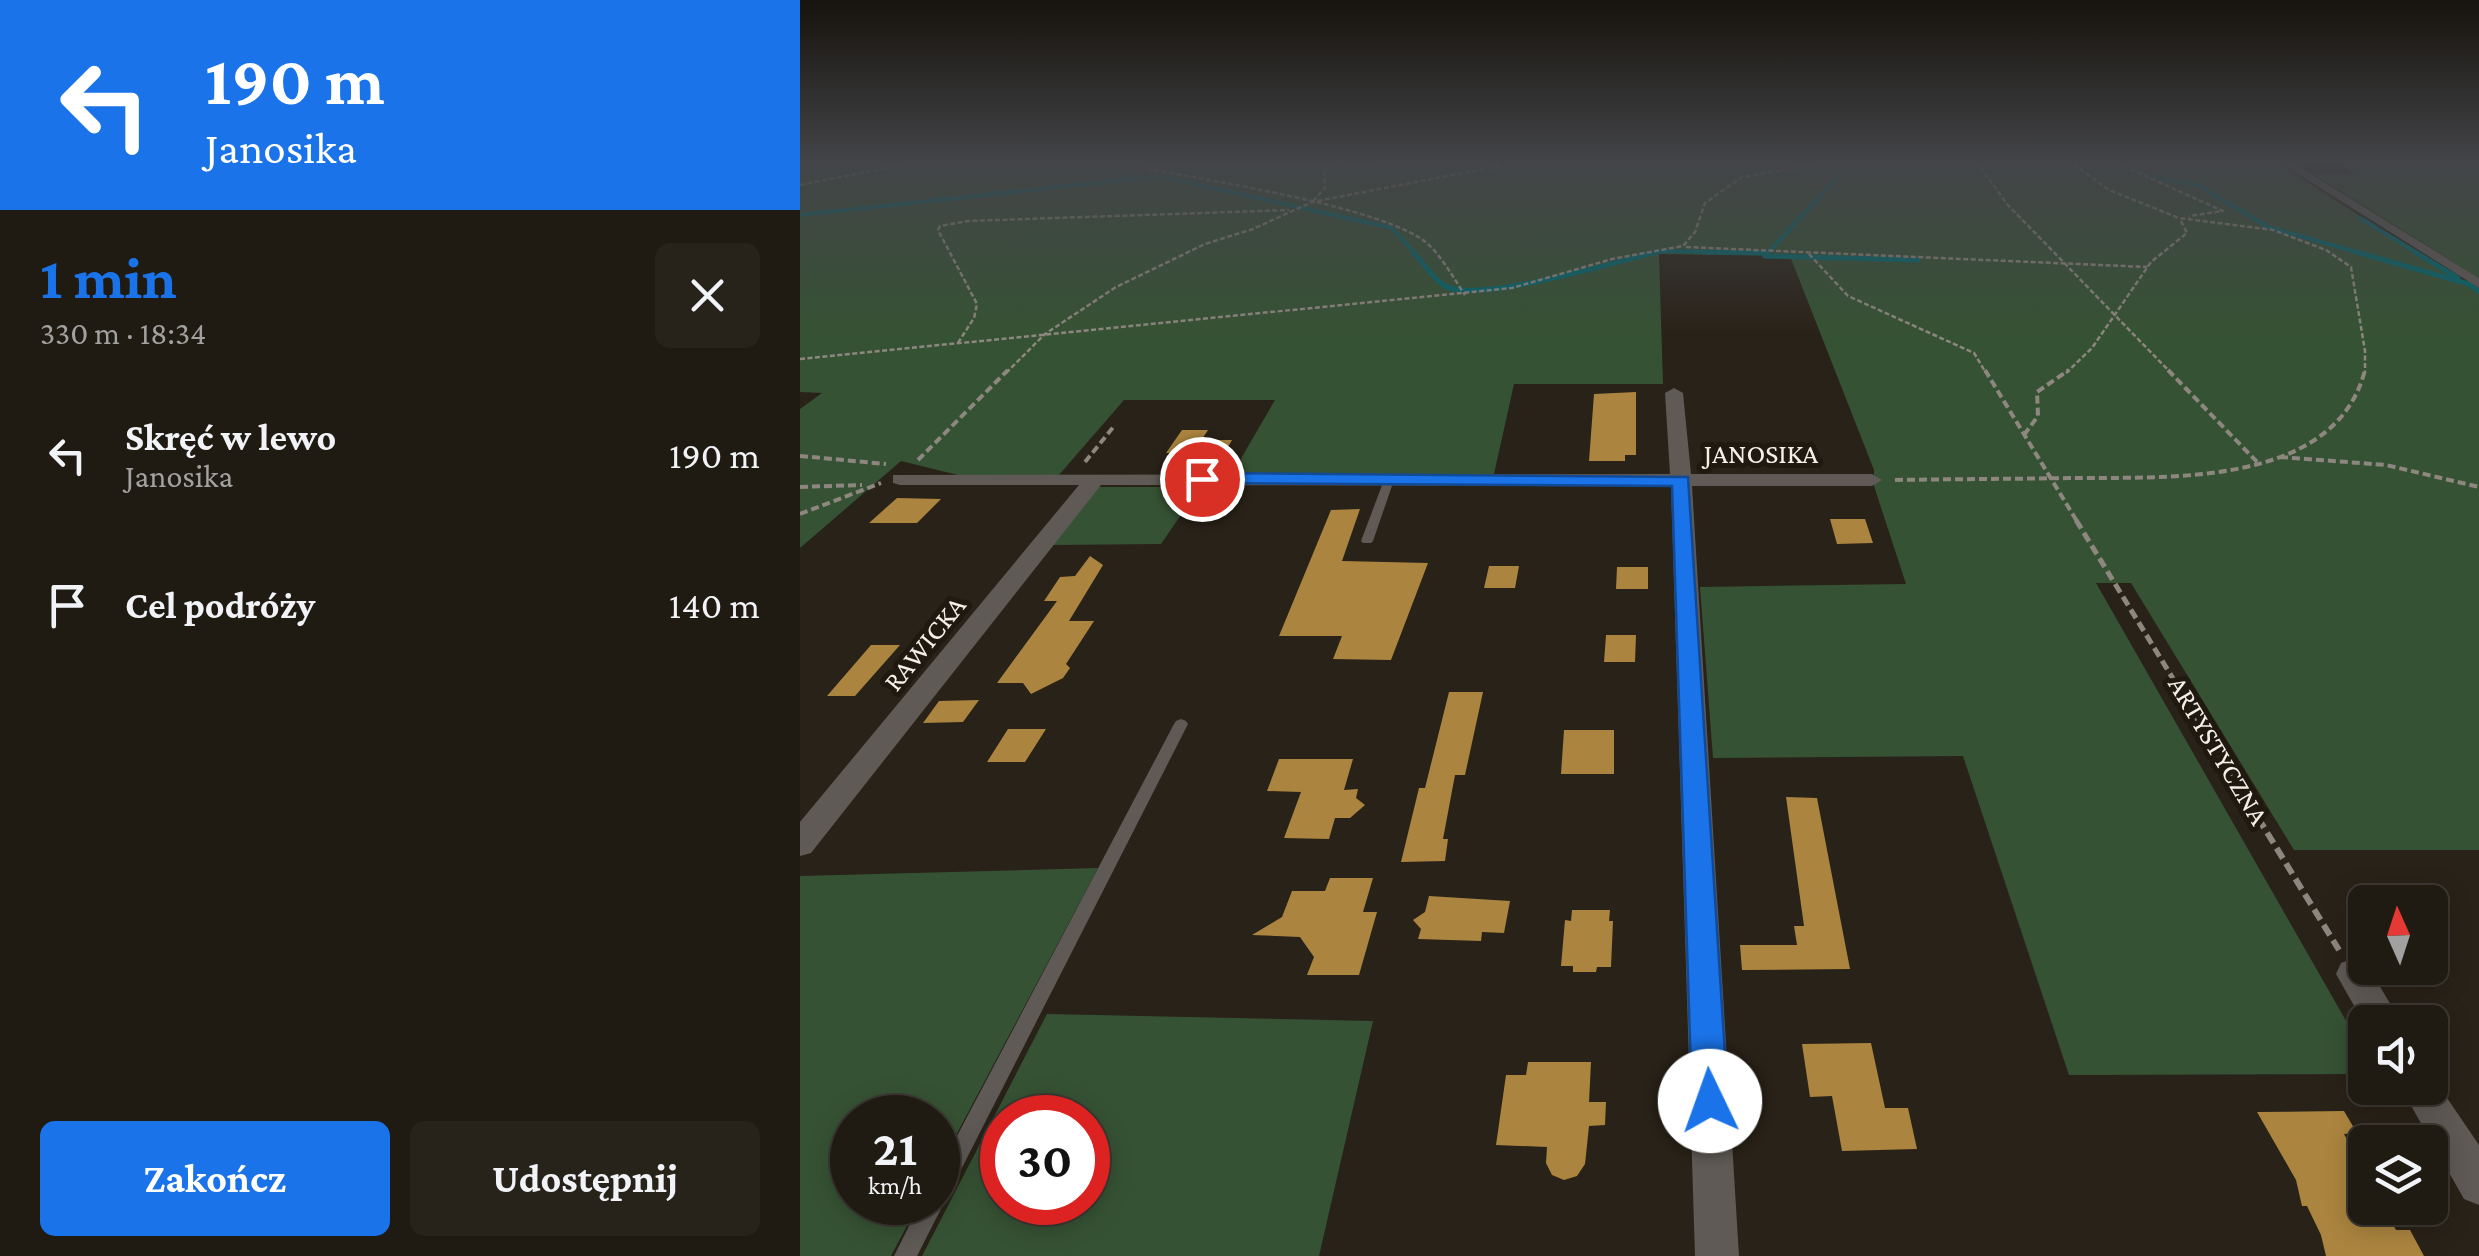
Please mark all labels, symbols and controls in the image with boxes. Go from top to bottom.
icon: left [40,40,170,170]
text: 190 m [205,41,385,119]
text: Janosika [205,123,357,173]
button: close [655,243,760,348]
text: 1 min [40,244,177,311]
text: 330 m · 18:34 [40,315,206,351]
text: Skręć w lewo [125,416,336,458]
icon: left [40,428,95,483]
text: 190 m [669,434,760,476]
pin [1160,437,1245,522]
street label: JANOSIKA [1701,438,1818,469]
icon: arrive [1175,452,1230,507]
text: Janosika [125,458,233,494]
icon: arrive [40,578,95,633]
text: Cel podróży [125,584,315,626]
text: 140 m [669,584,760,626]
street label: RAWICKA [877,590,972,697]
street label: ARTYSTYCZNA [2162,670,2275,830]
north arrow [2348,885,2448,985]
map controls [2348,885,2448,1225]
button: sound [2348,1005,2448,1105]
position arrow [1658,1049,1762,1153]
speed limit sign: 30 [980,1095,1110,1225]
text: 21 [873,1120,917,1176]
button: Zakończ [40,1121,390,1236]
button: Udostępnij [410,1121,760,1236]
button: layers [2348,1125,2448,1225]
text: km/h [868,1172,922,1199]

